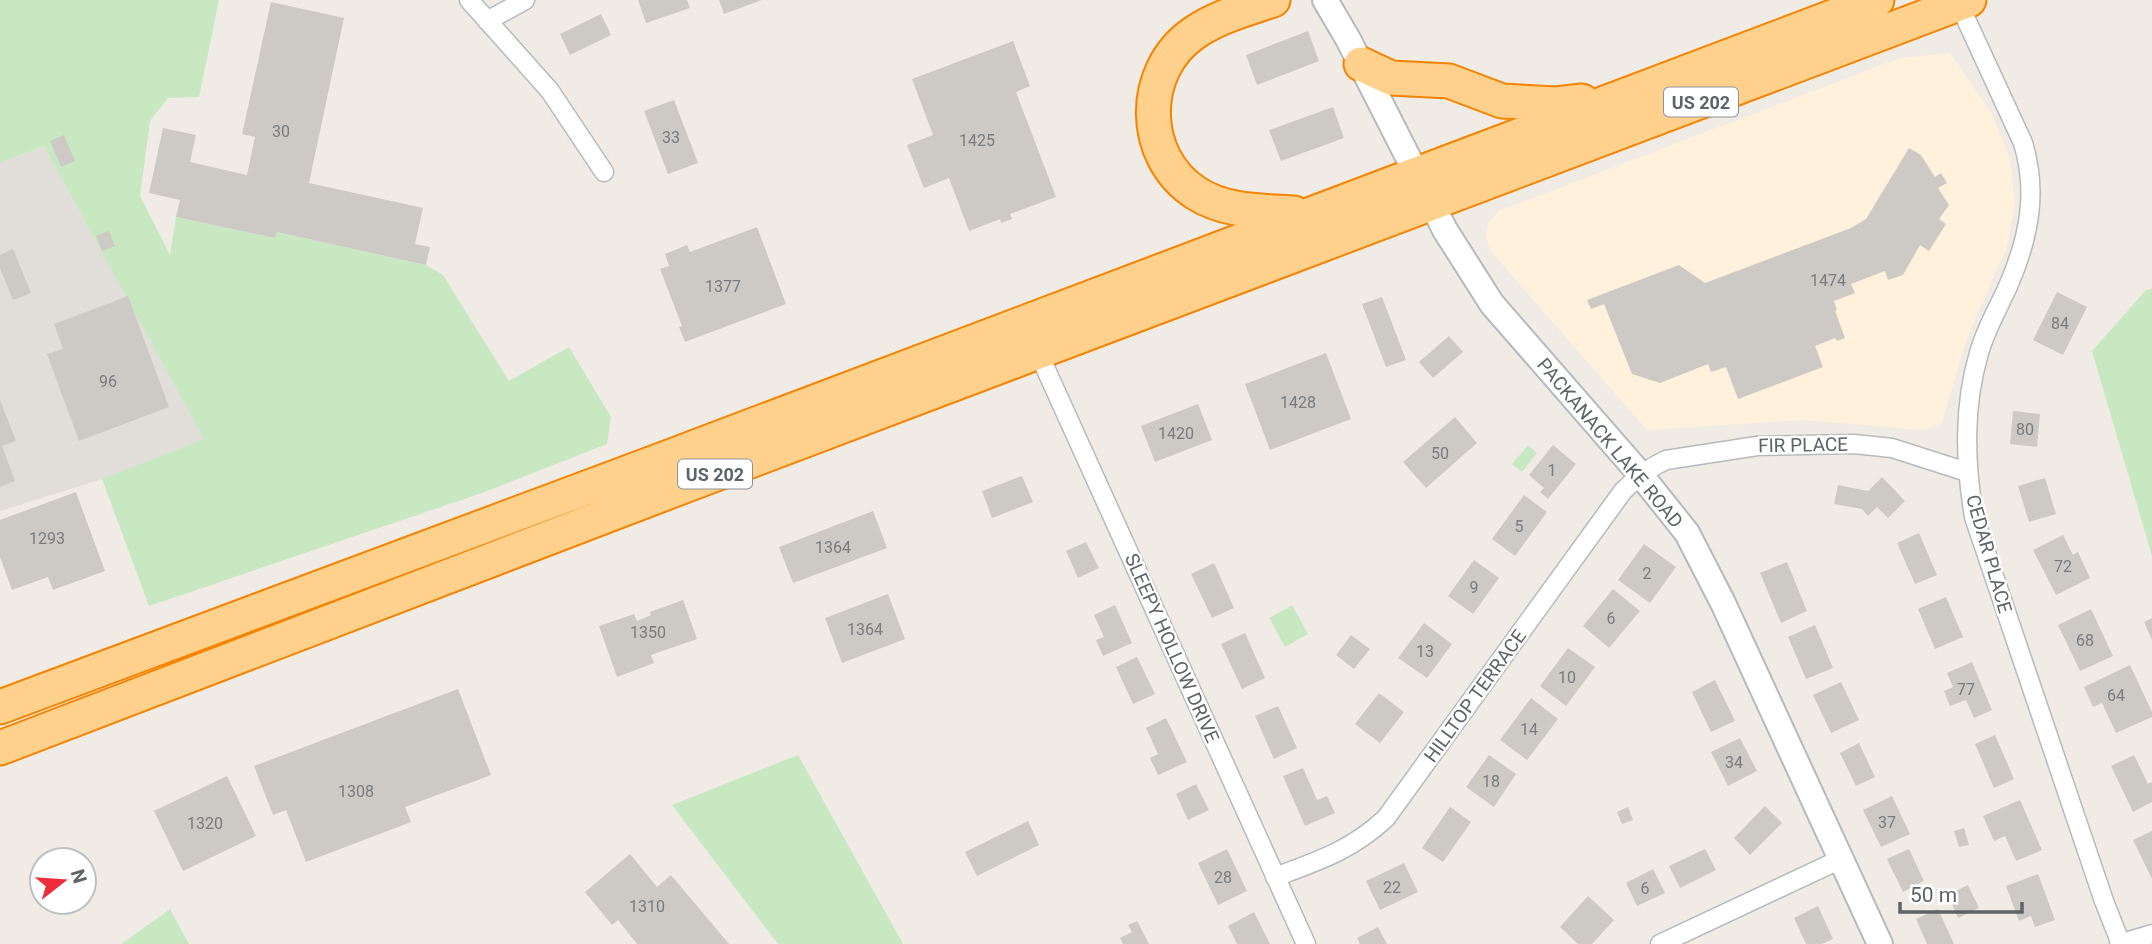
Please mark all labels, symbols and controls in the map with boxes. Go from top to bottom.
road number: US 202 [1664,88,1738,116]
house number: 30 [272,122,290,141]
house number: 33 [662,128,680,147]
house number: 1425 [959,131,995,150]
house number: 1474 [1810,271,1846,290]
house number: 1377 [705,277,741,296]
house number: 84 [2051,314,2069,333]
street label: PACKANACK LAKE ROAD [1532,353,1688,533]
house number: 96 [99,372,117,391]
house number: 1428 [1280,393,1316,412]
house number: 80 [2016,420,2034,439]
house number: 1420 [1158,424,1194,443]
street label: FIR PLACE [1758,433,1848,457]
house number: 50 [1431,444,1449,463]
road number: US 202 [678,460,752,488]
house number: 1 [1548,461,1557,480]
street label: CEDAR PLACE [1961,492,2017,616]
house number: 5 [1515,517,1524,536]
house number: 1293 [29,529,65,548]
house number: 1364 [815,538,851,557]
street label: SLEEPY HOLLOW DRIVE [1120,550,1224,746]
house number: 72 [2054,557,2072,576]
house number: 2 [1643,564,1652,583]
house number: 9 [1470,578,1479,597]
house number: 6 [1607,609,1616,628]
house number: 1364 [847,620,883,639]
house number: 1350 [630,623,666,642]
street label: HILLTOP TERRACE [1419,625,1531,767]
house number: 68 [2076,631,2094,650]
house number: 13 [1416,642,1434,661]
house number: 10 [1558,668,1576,687]
house number: 77 [1957,680,1975,699]
house number: 64 [2107,686,2125,705]
house number: 14 [1520,720,1538,739]
house number: 34 [1725,753,1743,772]
house number: 18 [1482,772,1500,791]
house number: 1308 [338,782,374,801]
house number: 37 [1878,813,1896,832]
house number: 1320 [187,814,223,833]
north arrow [28,846,98,916]
text: N [66,866,92,886]
house number: 28 [1214,868,1232,887]
scale bar [1900,870,2022,914]
house number: 22 [1383,878,1401,897]
house number: 6 [1641,879,1650,898]
text: 50 m [1910,883,1957,907]
house number: 1310 [629,897,665,916]

